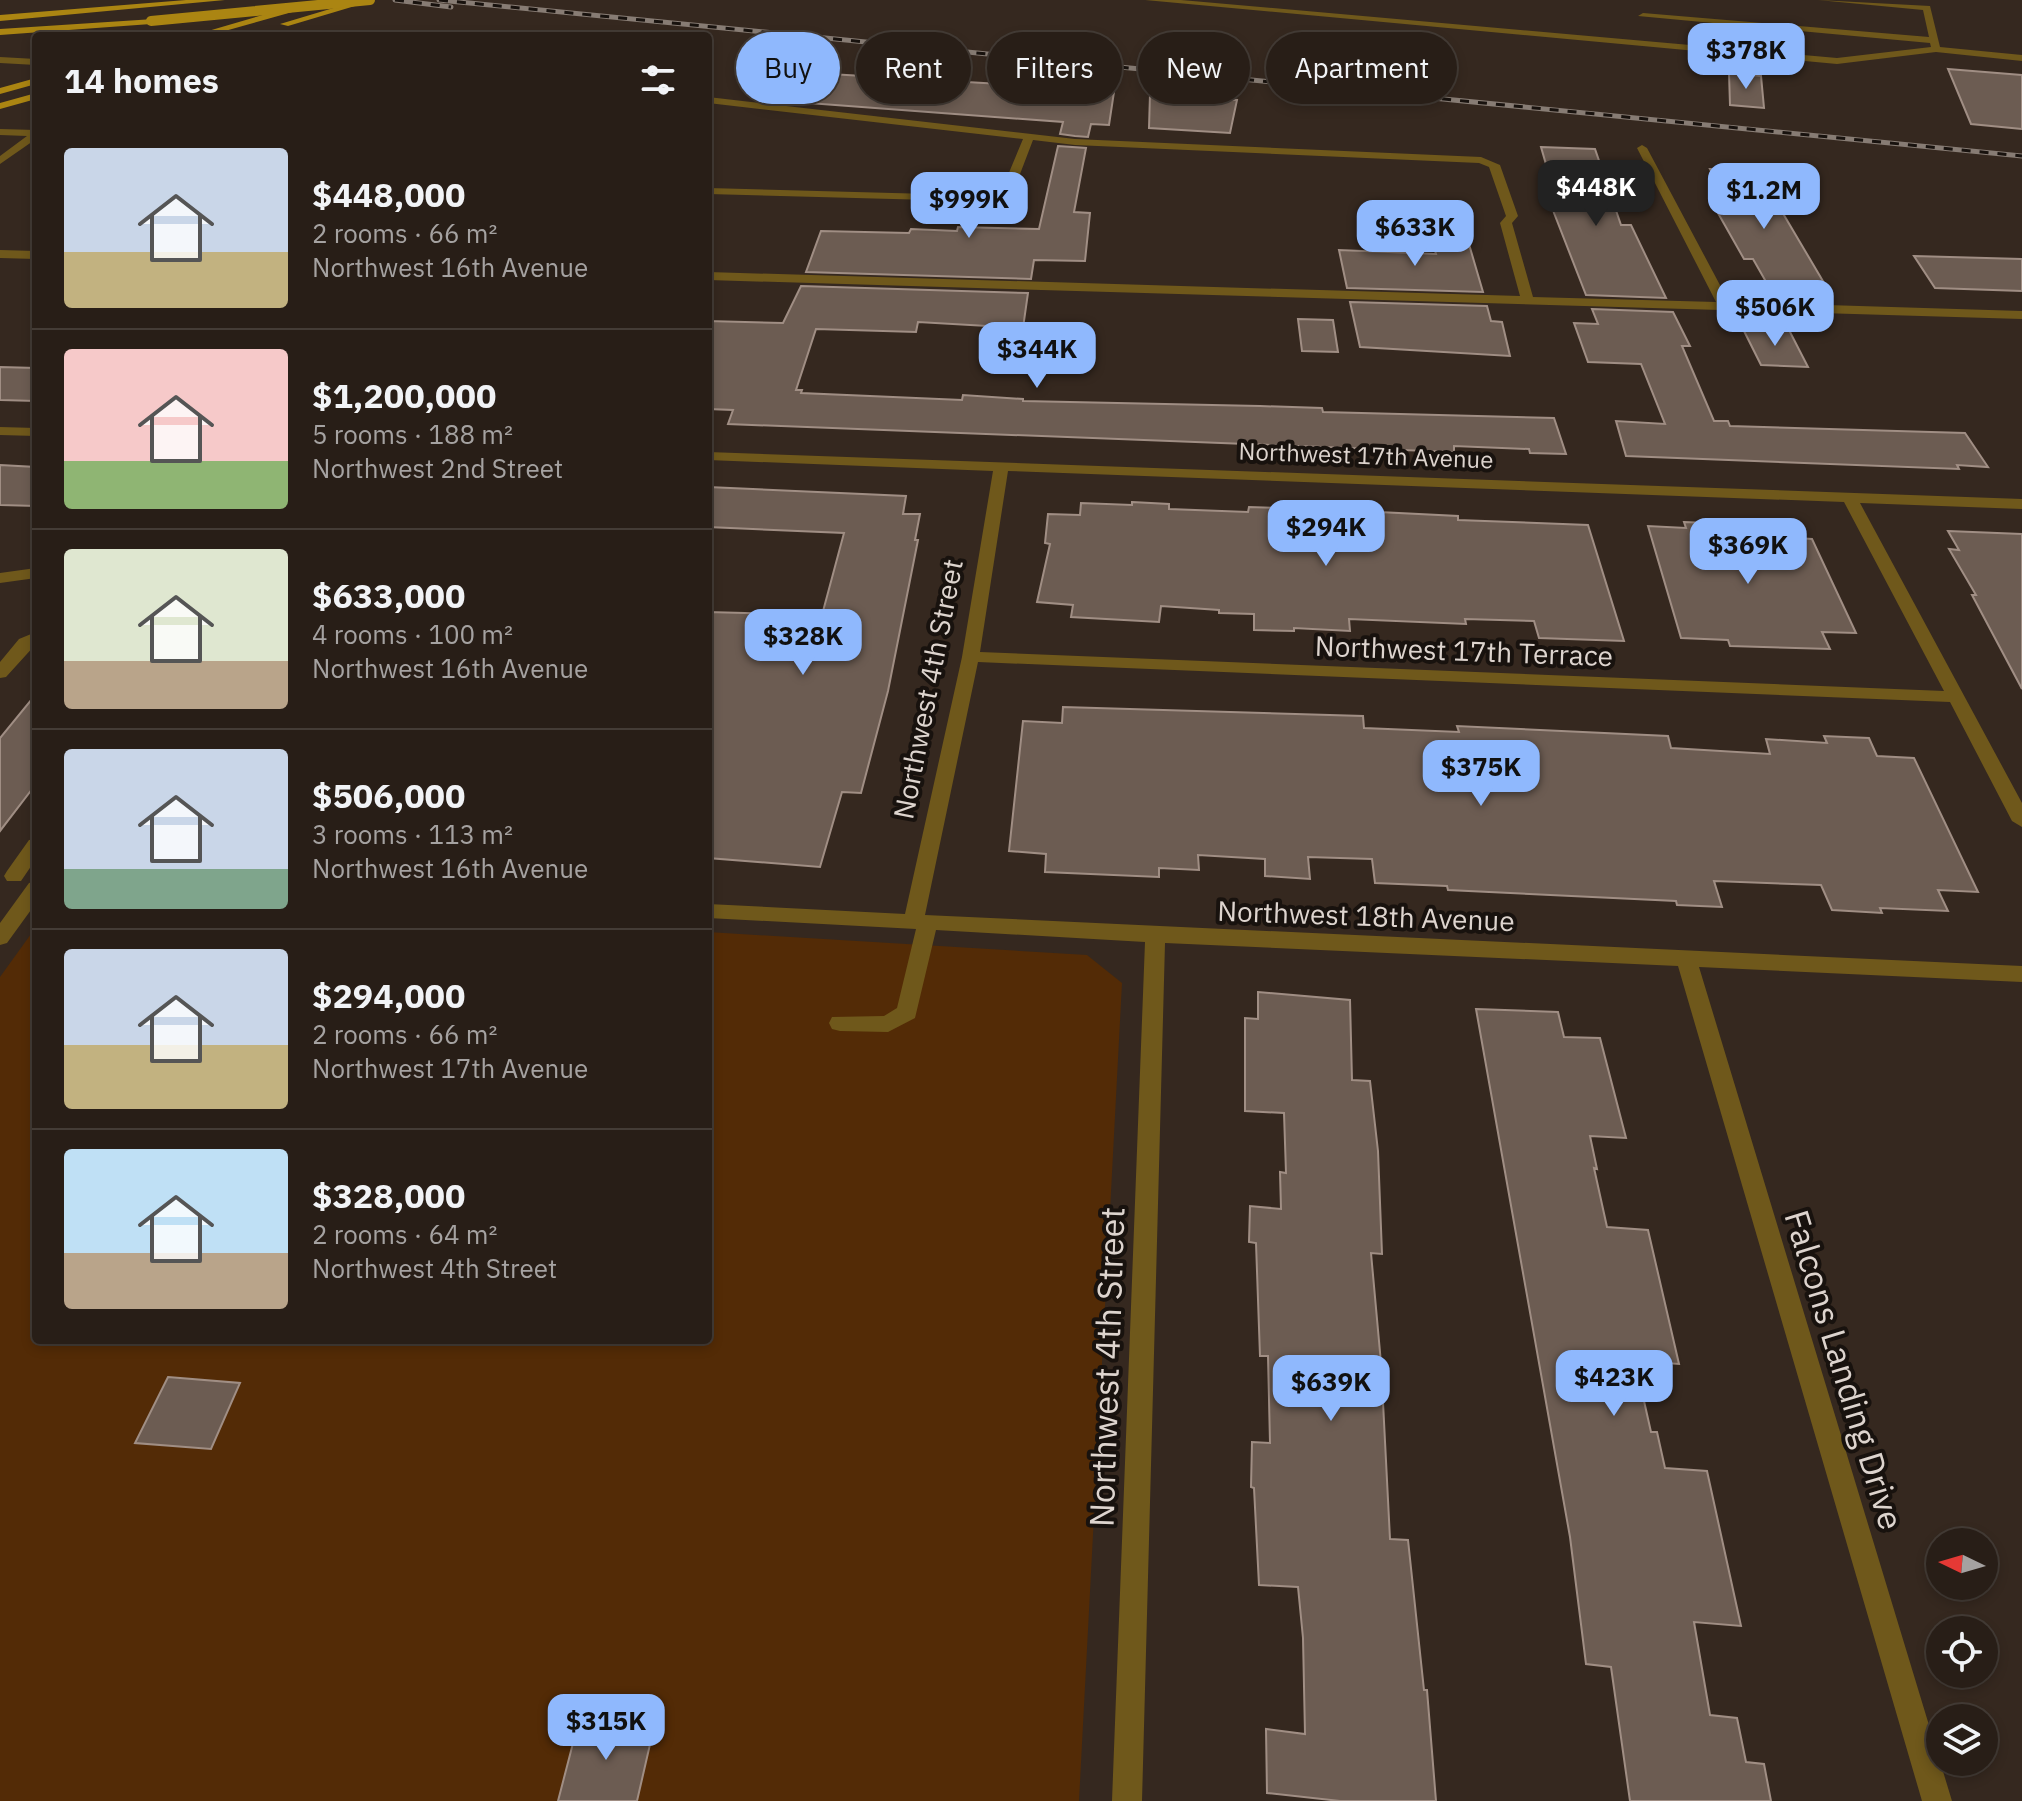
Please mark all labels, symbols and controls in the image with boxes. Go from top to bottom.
pin: $378K [1690,23,1802,91]
chip: Buy [736,32,840,104]
chip: Rent [856,32,971,104]
chip: Filters [987,32,1122,104]
chip: New [1138,32,1250,104]
chip: Apartment [1266,32,1457,104]
text: $378K [1706,32,1786,66]
text: 14 homes [64,58,219,102]
icon: filters [636,58,680,102]
pin: $448K [1540,160,1652,228]
pin: $1.2M [1708,163,1820,231]
text: $448K [1556,169,1636,203]
text: $448,000 [312,172,465,216]
pin: $999K [913,172,1025,240]
text: $1.2M [1726,172,1802,206]
icon: home [128,180,224,276]
text: $999K [929,181,1009,215]
pin: $633K [1359,200,1471,268]
text: $633K [1375,209,1455,243]
text: 2 rooms · 66 m² [312,216,497,250]
text: Northwest 16th Avenue [312,250,588,284]
pin: $506K [1719,280,1831,348]
text: $506K [1735,289,1815,323]
pin: $344K [981,322,1093,390]
text: $344K [997,331,1077,365]
text: $1,200,000 [312,373,496,417]
icon: home [128,381,224,477]
text: 5 rooms · 188 m² [312,417,513,451]
street label: Northwest 17th Avenue [1238,435,1494,475]
text: Northwest 2nd Street [312,451,563,485]
pin: $294K [1270,500,1382,568]
text: $294K [1286,509,1366,543]
pin: $369K [1692,518,1804,586]
text: $369K [1708,527,1788,561]
street label: Northwest 4th Street [884,556,971,822]
text: $633,000 [312,573,465,617]
icon: home [128,581,224,677]
pin: $328K [747,609,859,677]
text: 4 rooms · 100 m² [312,617,513,651]
text: $328K [763,618,843,652]
street label: Northwest 17th Terrace [1314,627,1614,674]
text: Northwest 16th Avenue [312,651,588,685]
pin: $375K [1425,740,1537,808]
text: $375K [1441,749,1521,783]
text: $506,000 [312,773,465,817]
icon: home [128,781,224,877]
text: 3 rooms · 113 m² [312,817,513,851]
text: Northwest 16th Avenue [312,851,588,885]
street label: Northwest 18th Avenue [1217,892,1515,939]
text: $294,000 [312,973,465,1017]
icon: home [128,981,224,1077]
text: 2 rooms · 66 m² [312,1017,497,1051]
text: Northwest 17th Avenue [312,1051,588,1085]
text: $328,000 [312,1173,465,1217]
icon: home [128,1181,224,1277]
street label: Falcons Landing Drive [1775,1205,1914,1535]
street label: Northwest 4th Street [1078,1206,1134,1528]
text: 2 rooms · 64 m² [312,1217,497,1251]
text: Northwest 4th Street [312,1251,557,1285]
pin: $423K [1558,1350,1670,1418]
pin: $639K [1275,1355,1387,1423]
text: $423K [1574,1359,1654,1393]
text: $639K [1291,1364,1371,1398]
north arrow [1926,1528,1998,1600]
map controls [1926,1528,1998,1776]
button: locate [1926,1616,1998,1688]
pin: $315K [550,1694,662,1762]
text: $315K [566,1703,646,1737]
button: layers [1926,1704,1998,1776]

